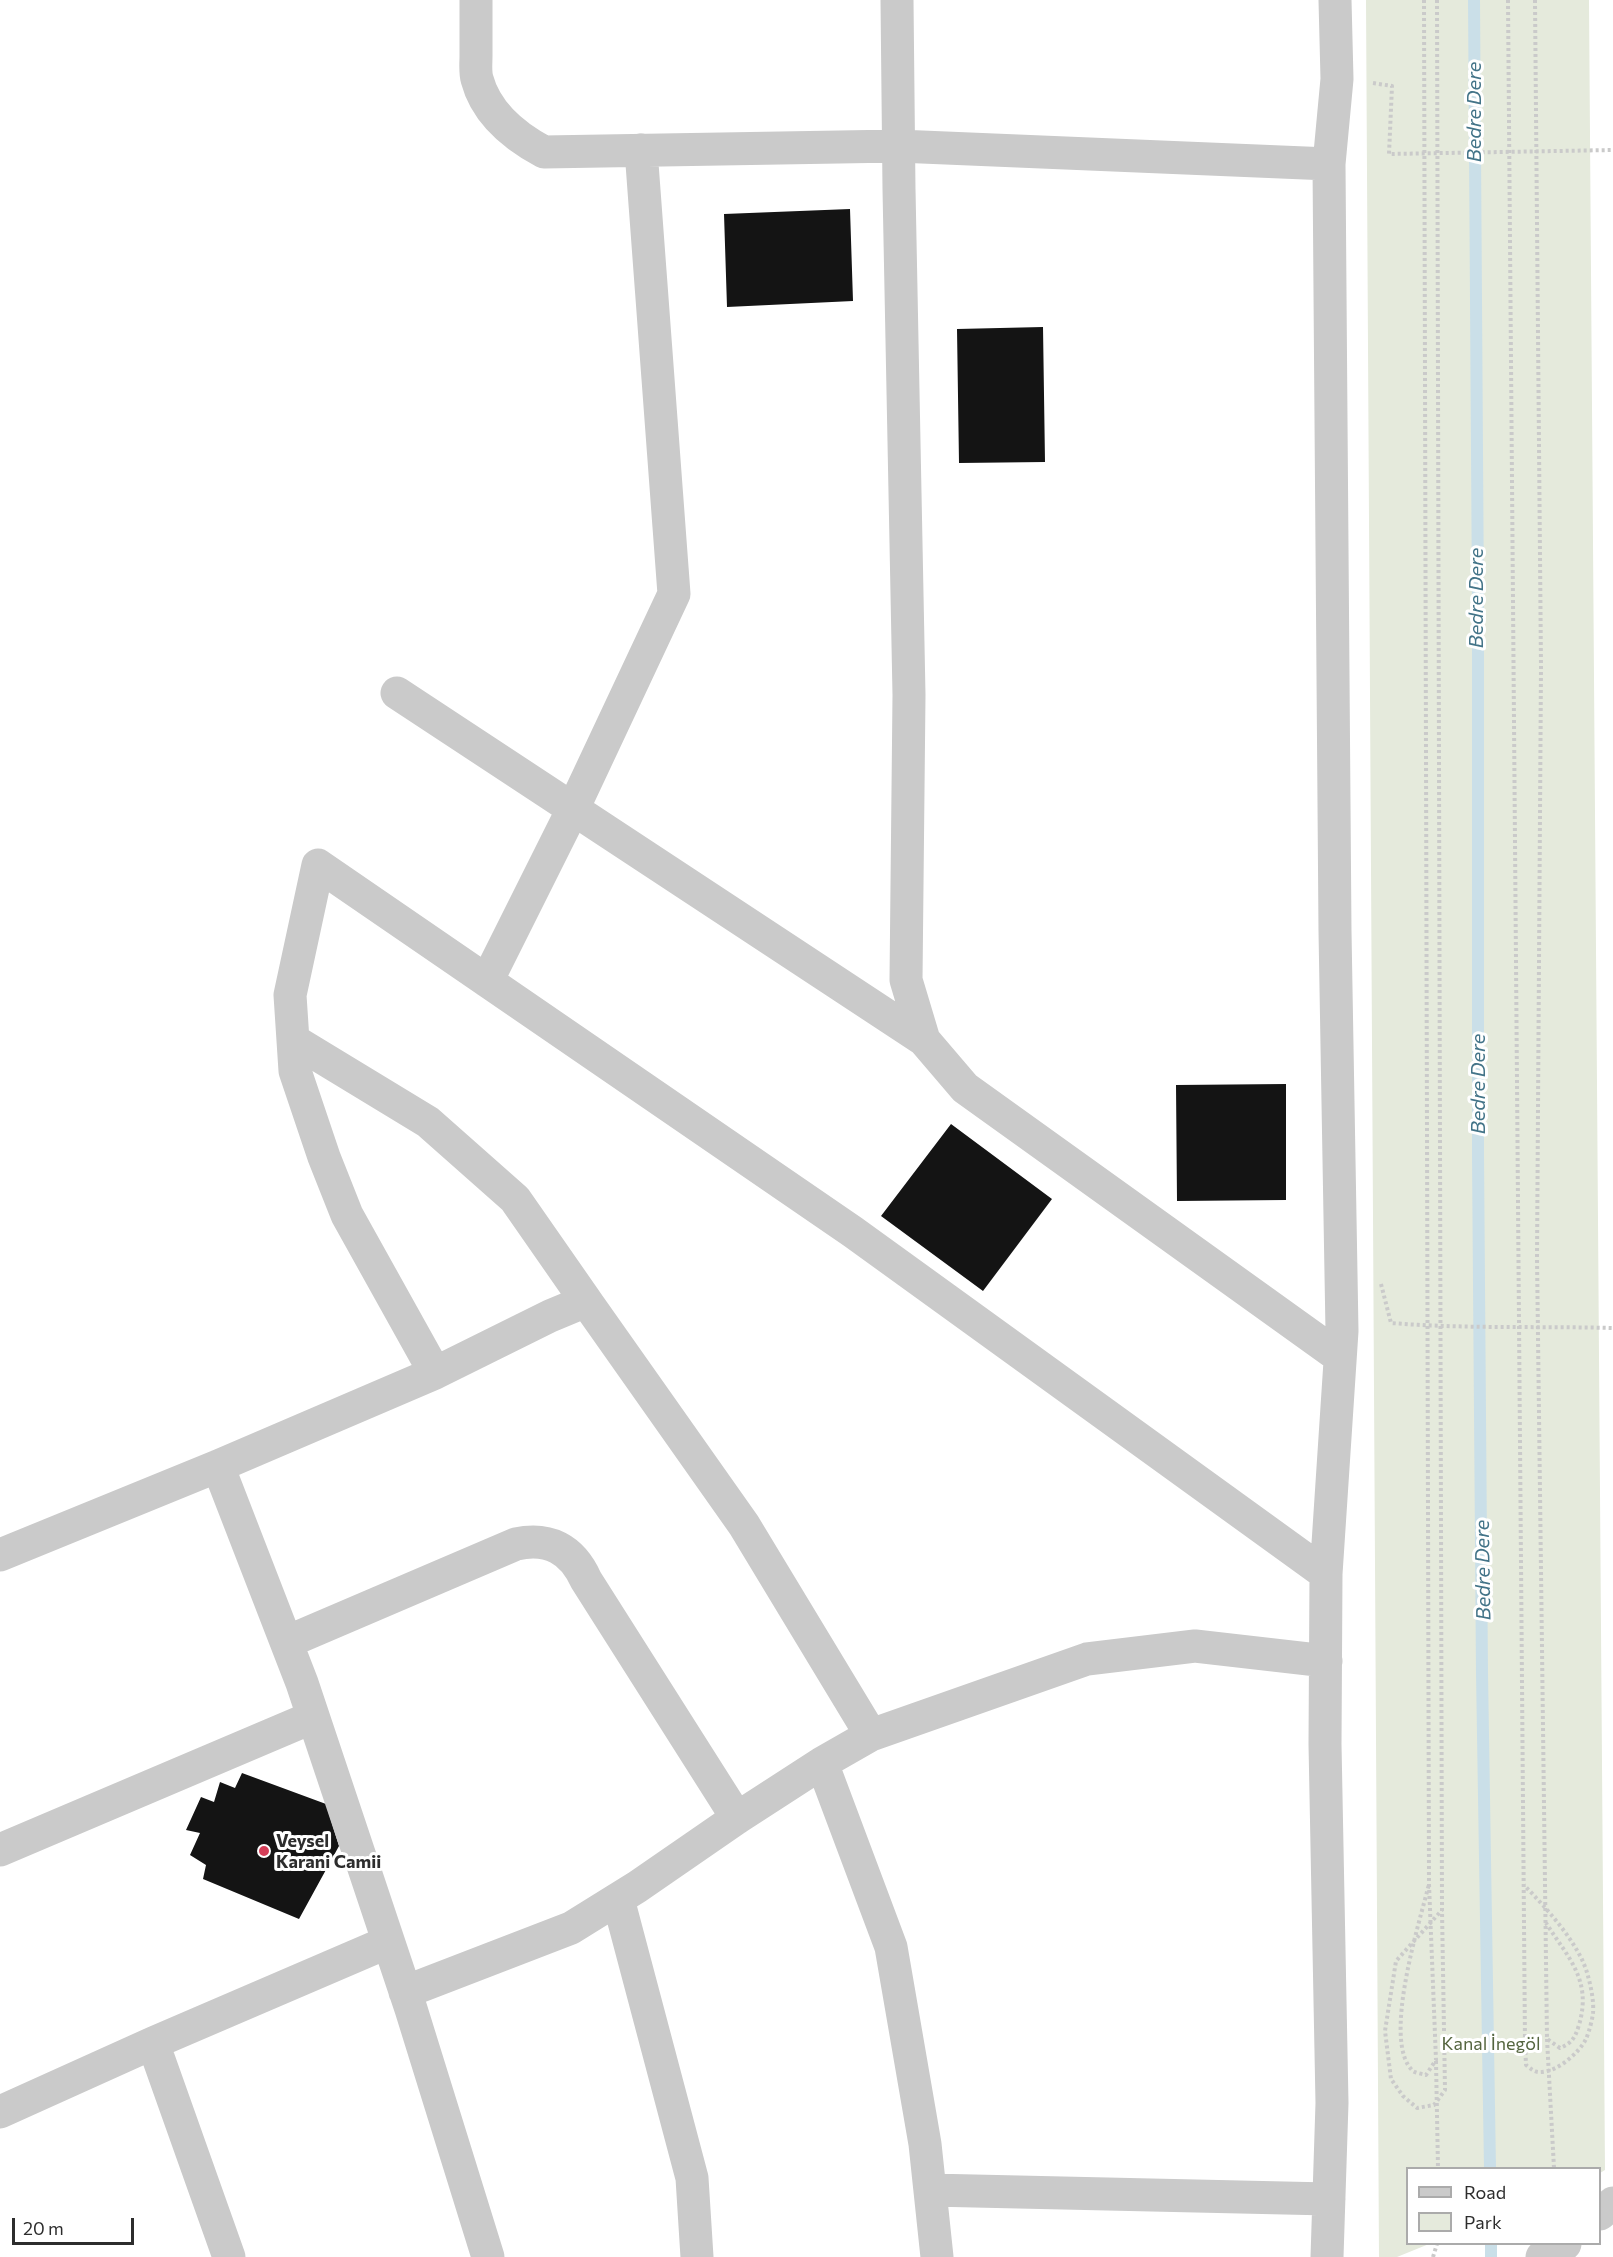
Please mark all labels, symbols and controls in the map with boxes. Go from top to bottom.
water label: Bedre Dere [1462,62,1486,162]
water label: Bedre Dere [1464,548,1488,648]
water label: Bedre Dere [1466,1034,1490,1134]
water label: Bedre Dere [1470,1520,1496,1620]
place label: Veysel Karani Camii [276,1830,381,1872]
marker: Veysel Karani Camii [257,1844,271,1858]
park label: Kanal İnegöl [1442,2033,1540,2055]
legend [1406,2167,1601,2245]
text: Road [1464,2181,1506,2203]
scale bar [15,2206,136,2244]
text: Park [1464,2211,1502,2233]
text: 20 m [23,2217,64,2239]

